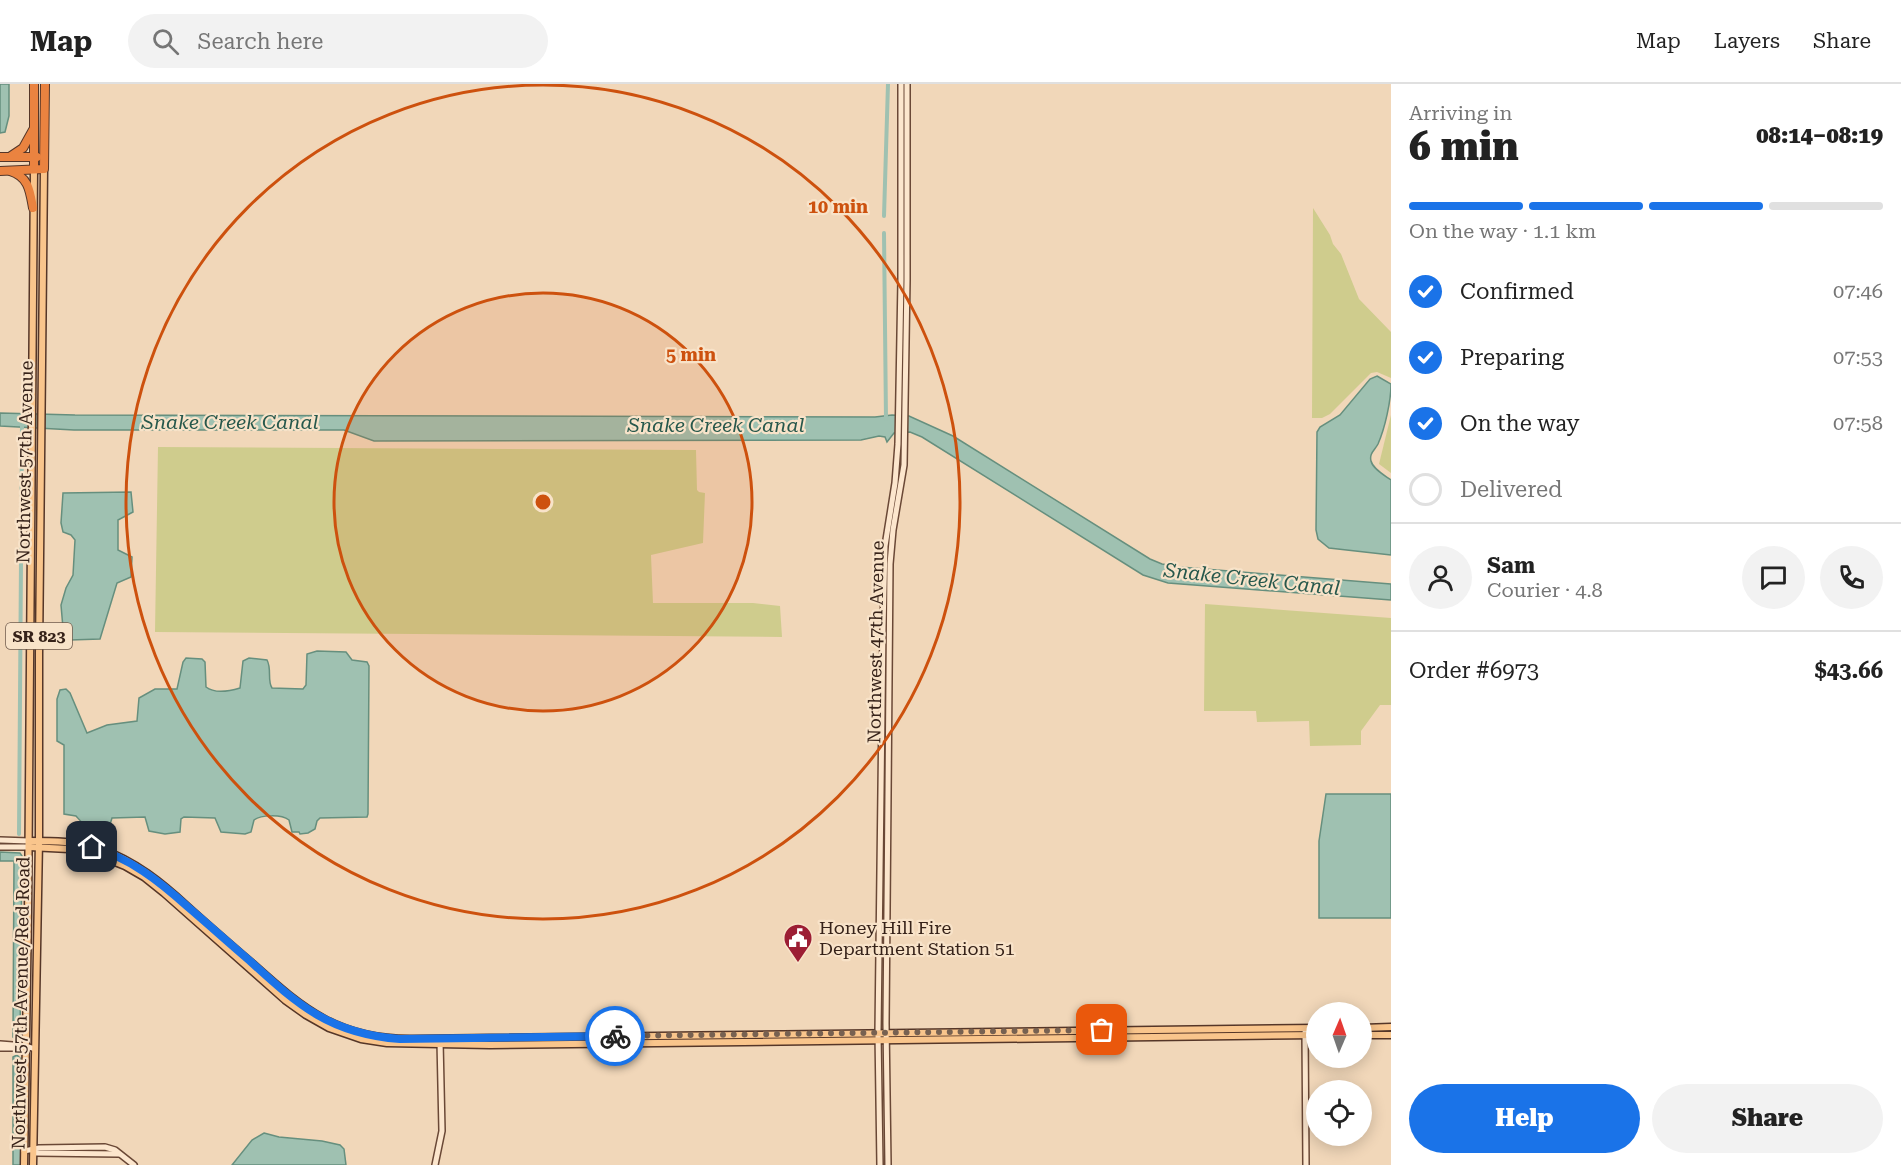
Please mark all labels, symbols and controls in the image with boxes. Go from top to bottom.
search box [128,14,548,68]
text: Map [30,25,92,58]
icon: search [149,25,182,58]
text: Search here [197,29,323,54]
text: Map [1636,29,1681,53]
text: Layers [1714,29,1780,53]
text: Share [1813,29,1871,53]
text: Arriving in [1409,101,1512,125]
text: 08:14–08:19 [1756,123,1883,148]
text: 6 min [1409,124,1519,170]
text: 10 min [808,196,868,217]
text: On the way · 1.1 km [1409,219,1596,243]
icon: check [1409,275,1442,308]
text: Confirmed [1460,279,1574,304]
text: 07:46 [1833,279,1883,303]
icon: check [1409,341,1442,374]
text: 5 min [666,344,716,365]
text: Preparing [1460,345,1564,370]
text: 07:53 [1833,345,1883,369]
street label: Northwest 57th Avenue [12,360,37,564]
icon: check [1409,407,1442,440]
water label: Snake Creek Canal [141,410,318,434]
text: On the way [1460,411,1580,436]
text: 07:58 [1833,411,1883,435]
water label: Snake Creek Canal [627,413,804,437]
text: Delivered [1460,477,1562,502]
centre of rings [533,492,553,512]
street label: Northwest 47th Avenue [863,540,888,744]
button: person [1409,546,1472,609]
button: chat [1742,546,1805,609]
button: phone [1820,546,1883,609]
text: Sam [1487,553,1535,578]
water label: Snake Creek Canal [1162,558,1341,600]
text: Courier · 4.8 [1487,578,1603,602]
road number: SR 823 [6,623,72,649]
text: Order #6973 [1409,658,1539,683]
text: $43.66 [1814,658,1883,683]
pin [66,821,117,872]
icon: home [75,830,108,863]
street label: Northwest 57th Avenue/Red Road [7,856,34,1150]
place label: Honey Hill Fire Department Station 51 [819,917,1015,959]
public building icon: Honey Hill Fire Department Station 51 [782,922,814,964]
north arrow [1306,1002,1372,1068]
map controls [1306,1002,1372,1146]
pin [1076,1004,1127,1055]
courier [585,1006,645,1066]
icon: bag [1085,1013,1118,1046]
icon: bike [599,1020,632,1053]
button: locate [1306,1080,1372,1146]
button: Help [1409,1084,1640,1153]
button: Share [1652,1084,1883,1153]

